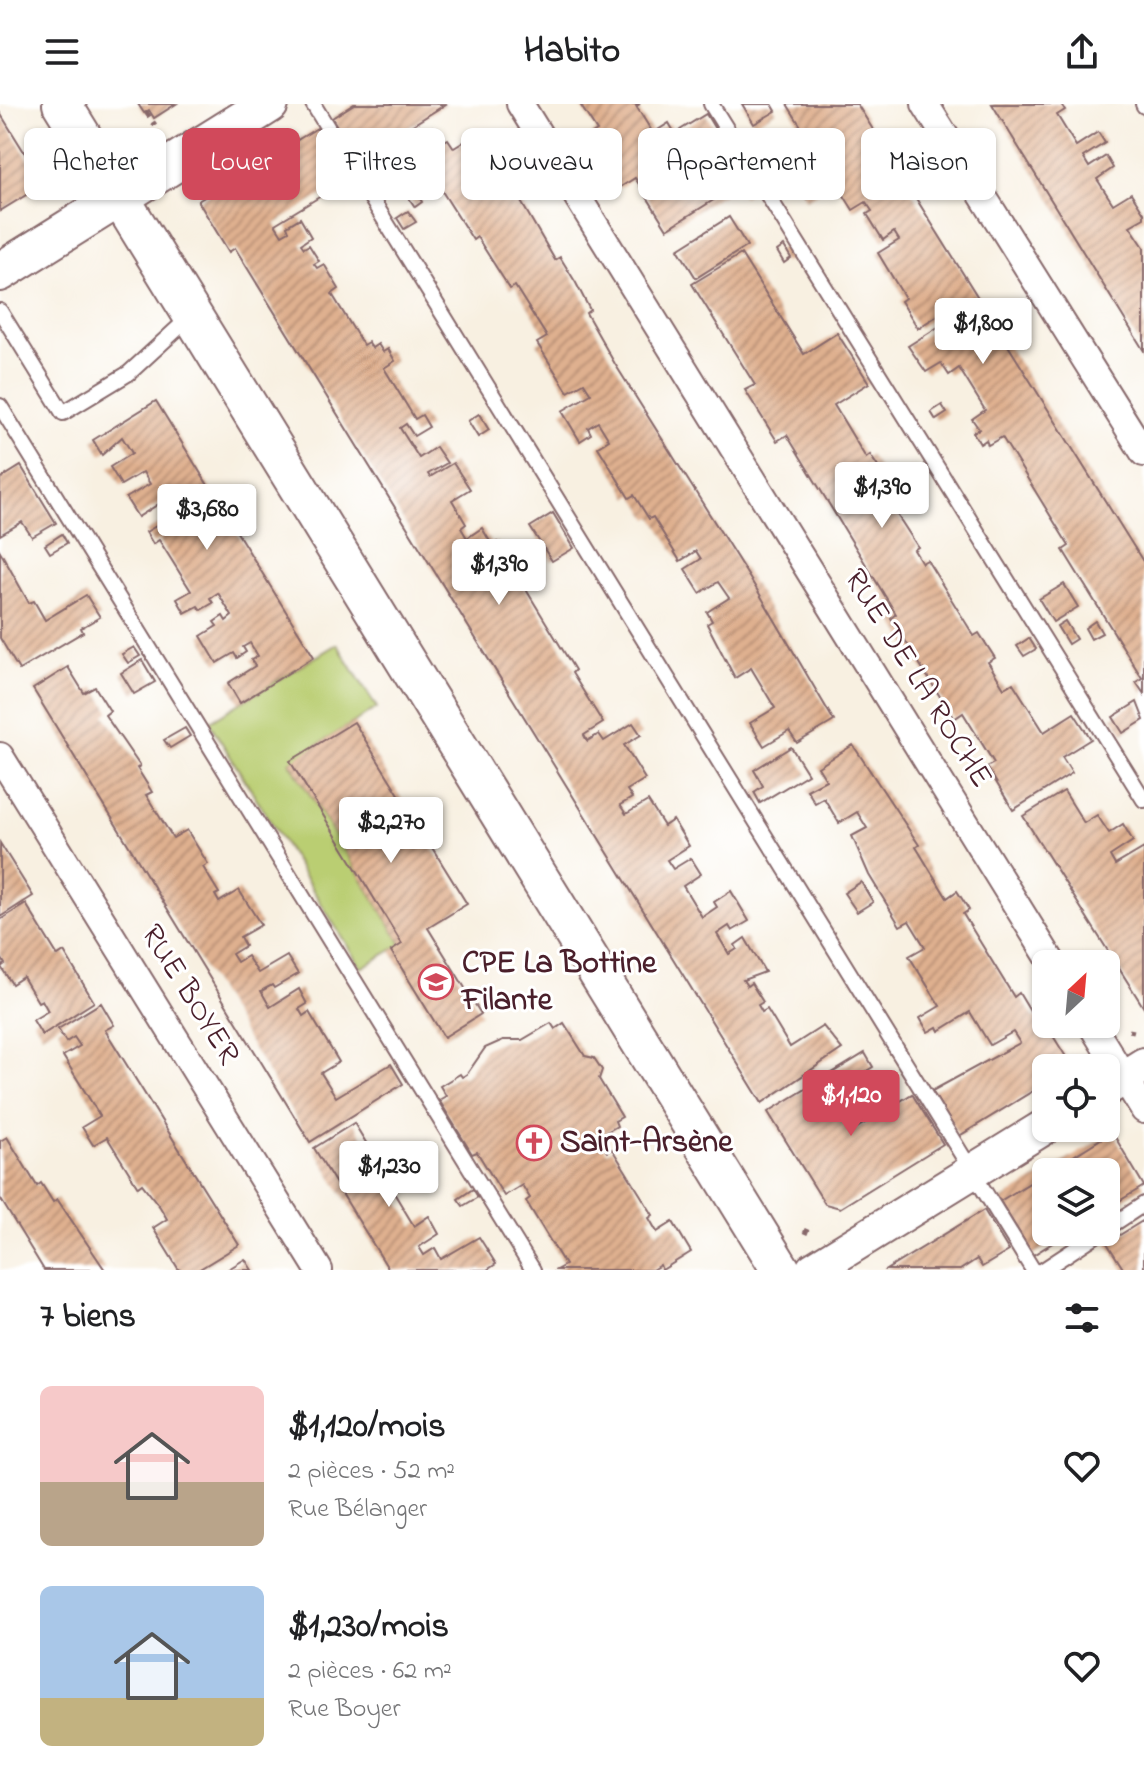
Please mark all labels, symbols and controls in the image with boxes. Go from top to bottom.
text: Habito [524,26,620,79]
icon: menu [40,30,84,74]
icon: share [1060,30,1104,74]
chip: Acheter [24,128,166,200]
chip: Louer [182,128,300,200]
chip: Filtres [316,128,445,200]
chip: Nouveau [461,128,622,200]
chip: Appartement [638,128,845,200]
chip: Maison [861,128,996,200]
pin: $1,800 [918,298,1048,366]
text: $1,800 [953,305,1013,343]
pin: $1,390 [817,462,947,530]
text: $1,390 [853,469,911,507]
pin: $3,680 [142,484,272,552]
text: $3,680 [175,491,239,529]
pin: $1,390 [434,539,564,607]
text: $1,390 [470,546,528,584]
street label: RUE DE LA ROCHE [831,560,1003,798]
pin: $2,270 [326,797,456,865]
text: $2,270 [357,804,425,842]
street label: RUE BOYER [127,916,251,1074]
place label: CPE La Bottine Filante [460,941,658,1025]
north arrow [1032,950,1120,1038]
map controls [1032,950,1120,1246]
school or university icon: CPE La Bottine Filante [417,963,455,1001]
button: locate [1032,1054,1120,1142]
pin: $1,120 [786,1070,916,1138]
text: $1,120 [821,1077,881,1115]
place label: Saint-Arsène [560,1120,734,1167]
church icon: Saint-Arsène [515,1124,553,1162]
pin: $1,230 [324,1141,454,1209]
text: $1,230 [357,1148,421,1186]
button: layers [1032,1158,1120,1246]
text: 7 biens [40,1293,136,1343]
icon: filters [1060,1296,1104,1340]
text: $1,120/mois [288,1403,446,1453]
icon: home [104,1418,200,1514]
icon: heart [1060,1444,1104,1488]
text: 2 pièces · 52 m² [288,1453,455,1491]
text: Rue Bélanger [288,1491,427,1529]
text: $1,230/mois [288,1603,449,1653]
icon: home [104,1618,200,1714]
icon: heart [1060,1644,1104,1688]
text: 2 pièces · 62 m² [288,1653,452,1691]
text: Rue Boyer [288,1691,401,1729]

